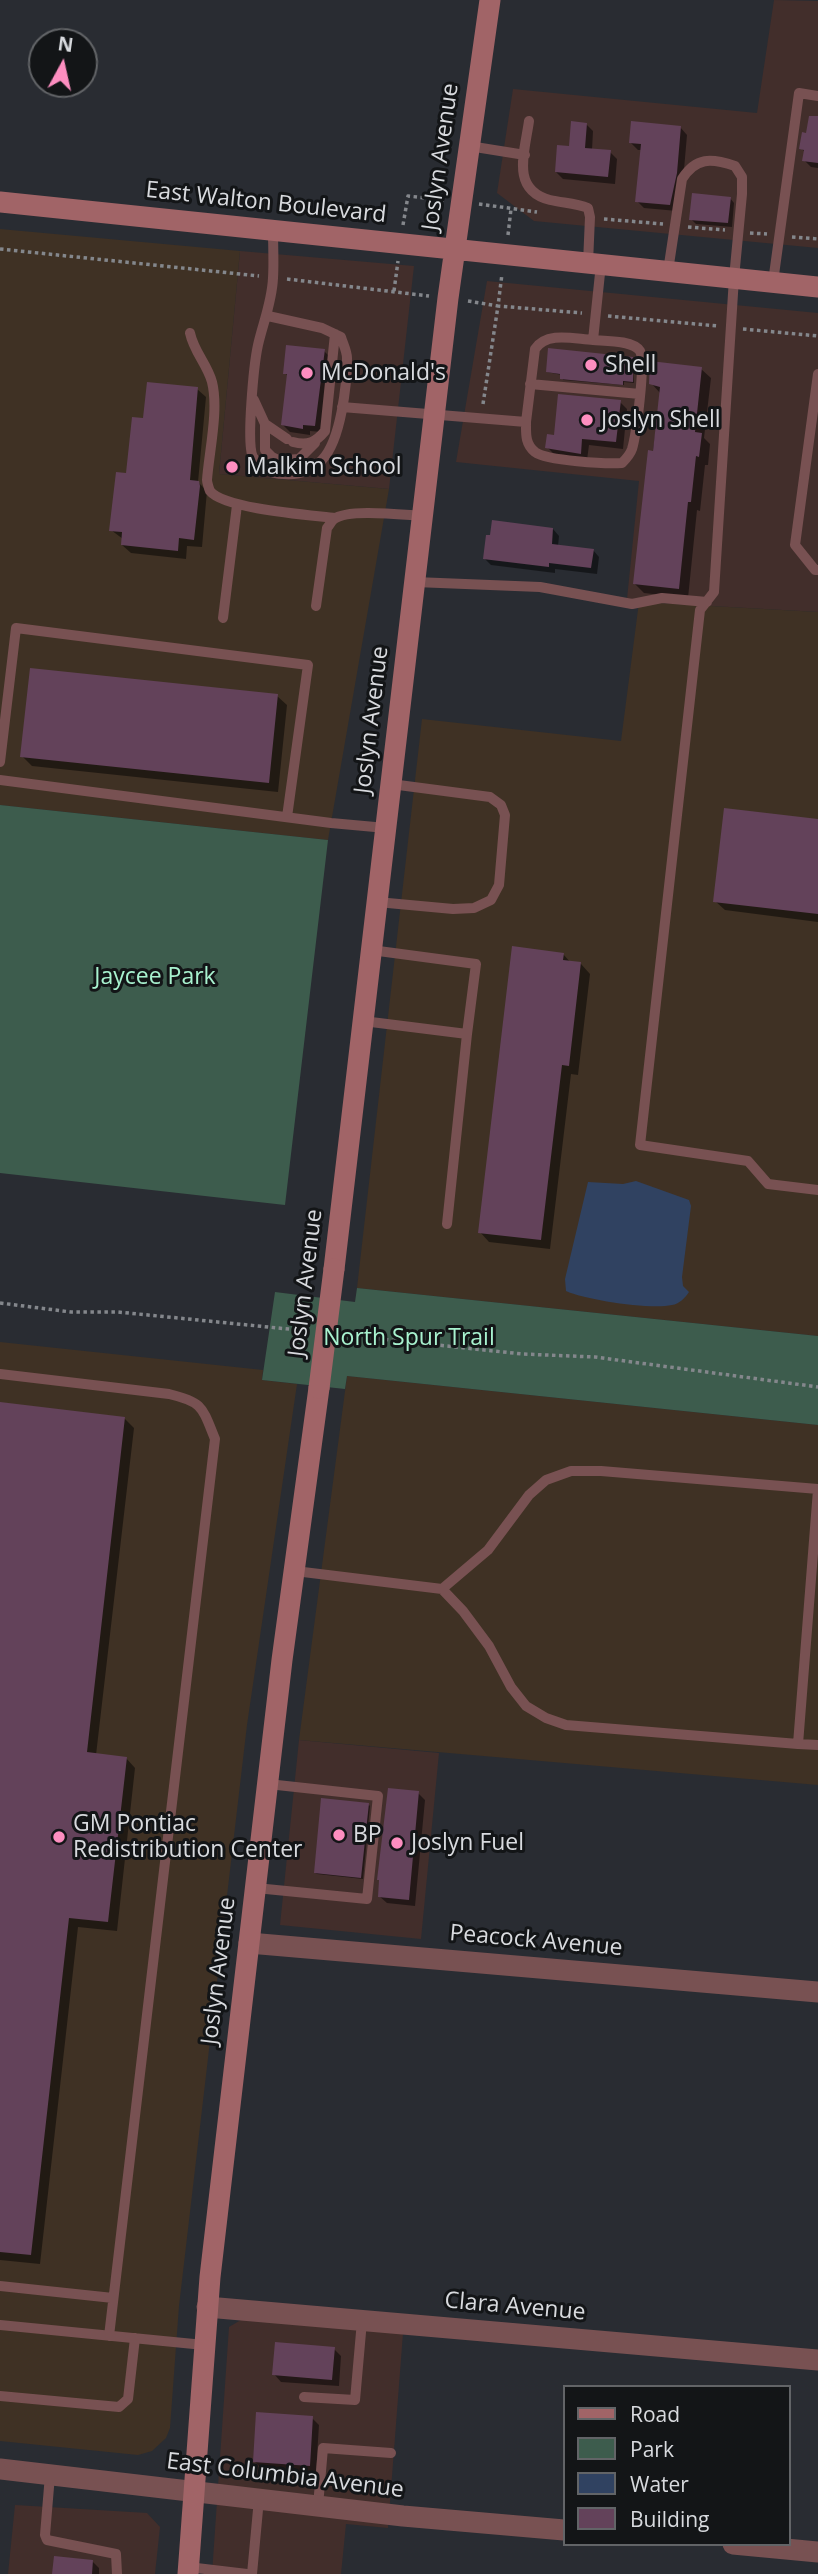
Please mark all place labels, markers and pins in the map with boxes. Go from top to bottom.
place label: Shell [605,351,656,379]
marker: Shell [583,357,599,373]
place label: McDonald's [321,359,446,387]
marker: McDonald's [299,365,315,381]
place label: Joslyn Shell [601,406,721,434]
marker: Joslyn Shell [579,412,595,428]
place label: Malkim School [246,453,402,481]
marker: Malkim School [224,459,240,475]
place label: GM Pontiac Redistribution Center [73,1810,302,1864]
place label: BP [353,1821,382,1849]
marker: BP [331,1827,347,1843]
marker: GM Pontiac Redistribution Center [51,1829,67,1845]
place label: Joslyn Fuel [411,1829,524,1857]
marker: Joslyn Fuel [389,1835,405,1851]

